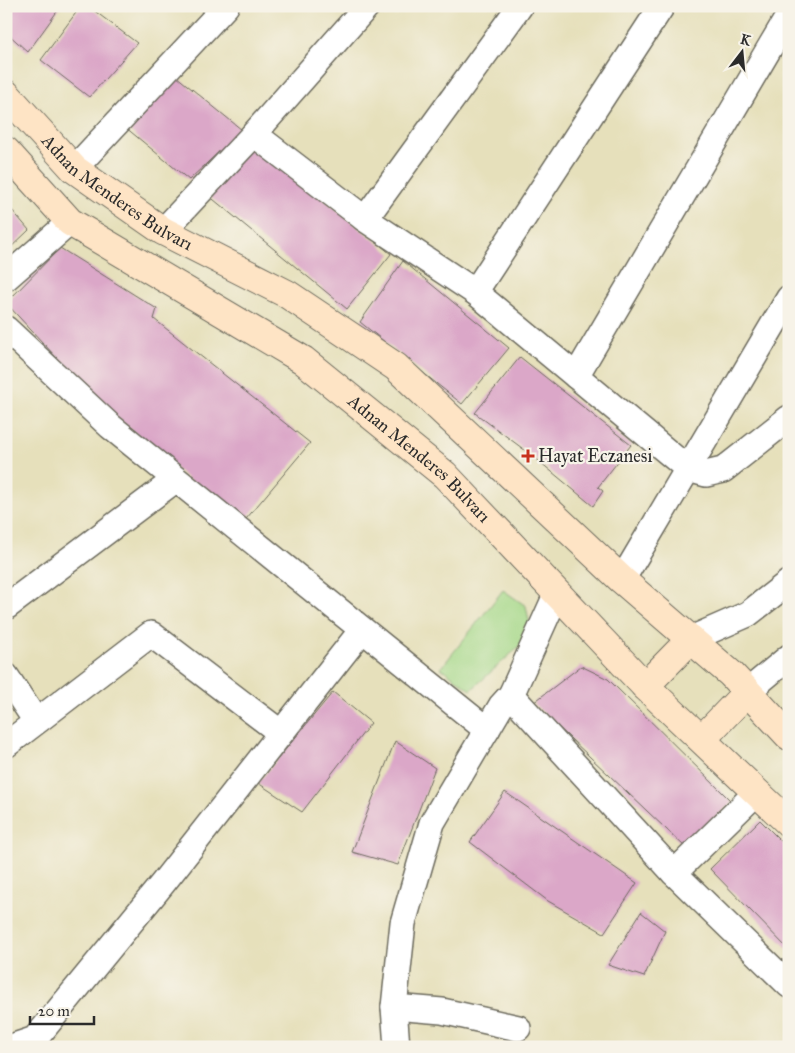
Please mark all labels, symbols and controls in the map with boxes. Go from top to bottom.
north arrow [718,28,768,78]
text: K [738,30,754,50]
street label: Adnan Menderes Bulvarı [36,129,196,255]
street label: Adnan Menderes Bulvarı [343,389,495,527]
place label: Hayat Eczanesi [538,445,652,467]
marker: Hayat Eczanesi [522,450,534,462]
scale bar [30,993,94,1025]
text: 20 m [38,1002,70,1020]

